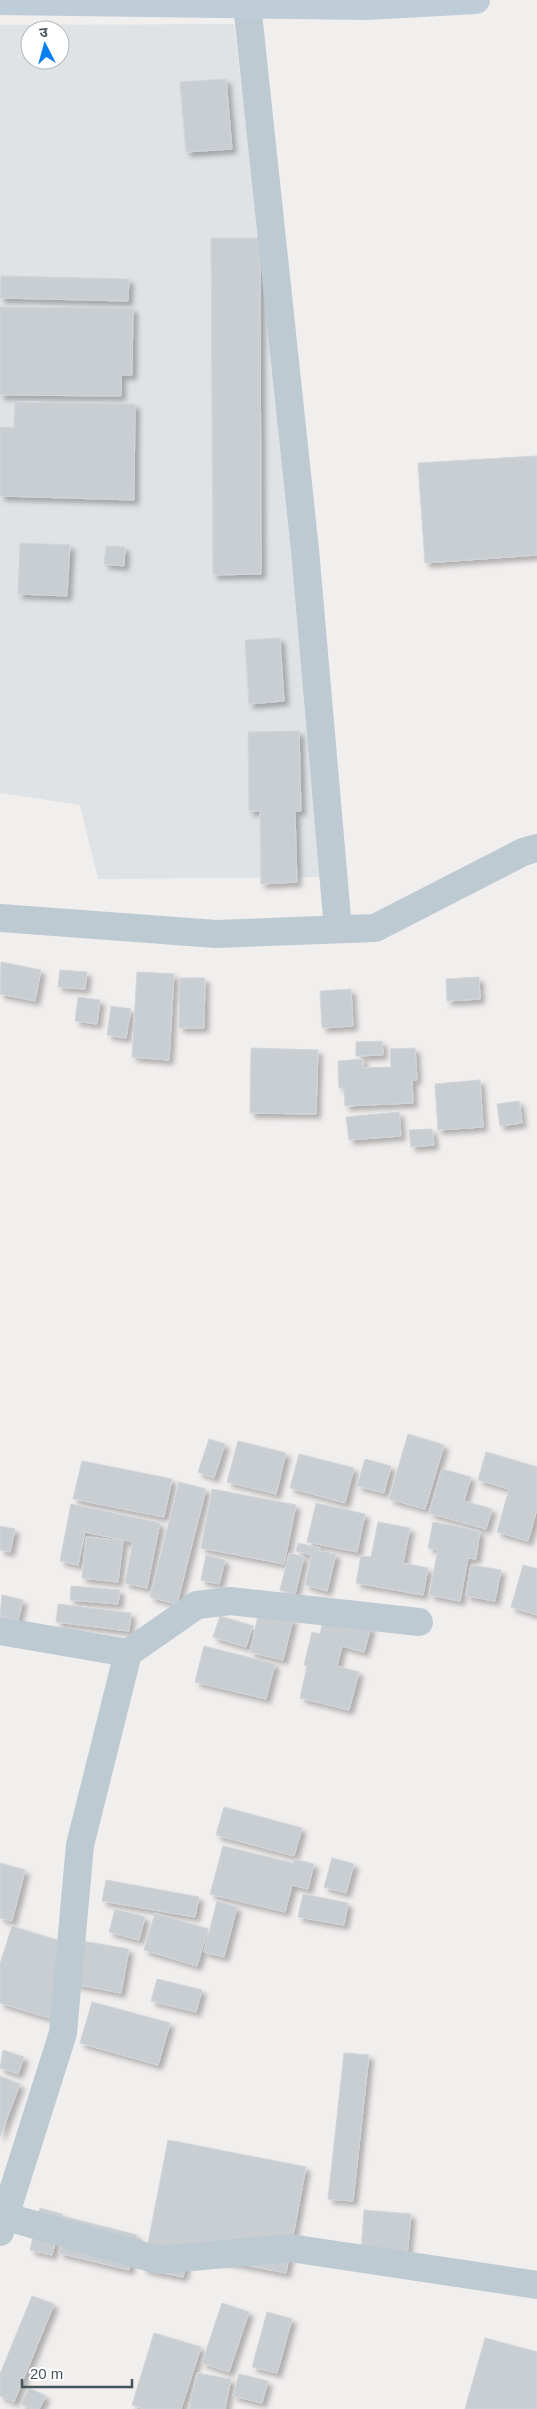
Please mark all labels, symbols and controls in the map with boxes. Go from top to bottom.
north arrow [20,20,70,70]
text: उ [39,24,49,40]
scale bar [22,2356,132,2388]
text: 20 m [30,2365,63,2382]

